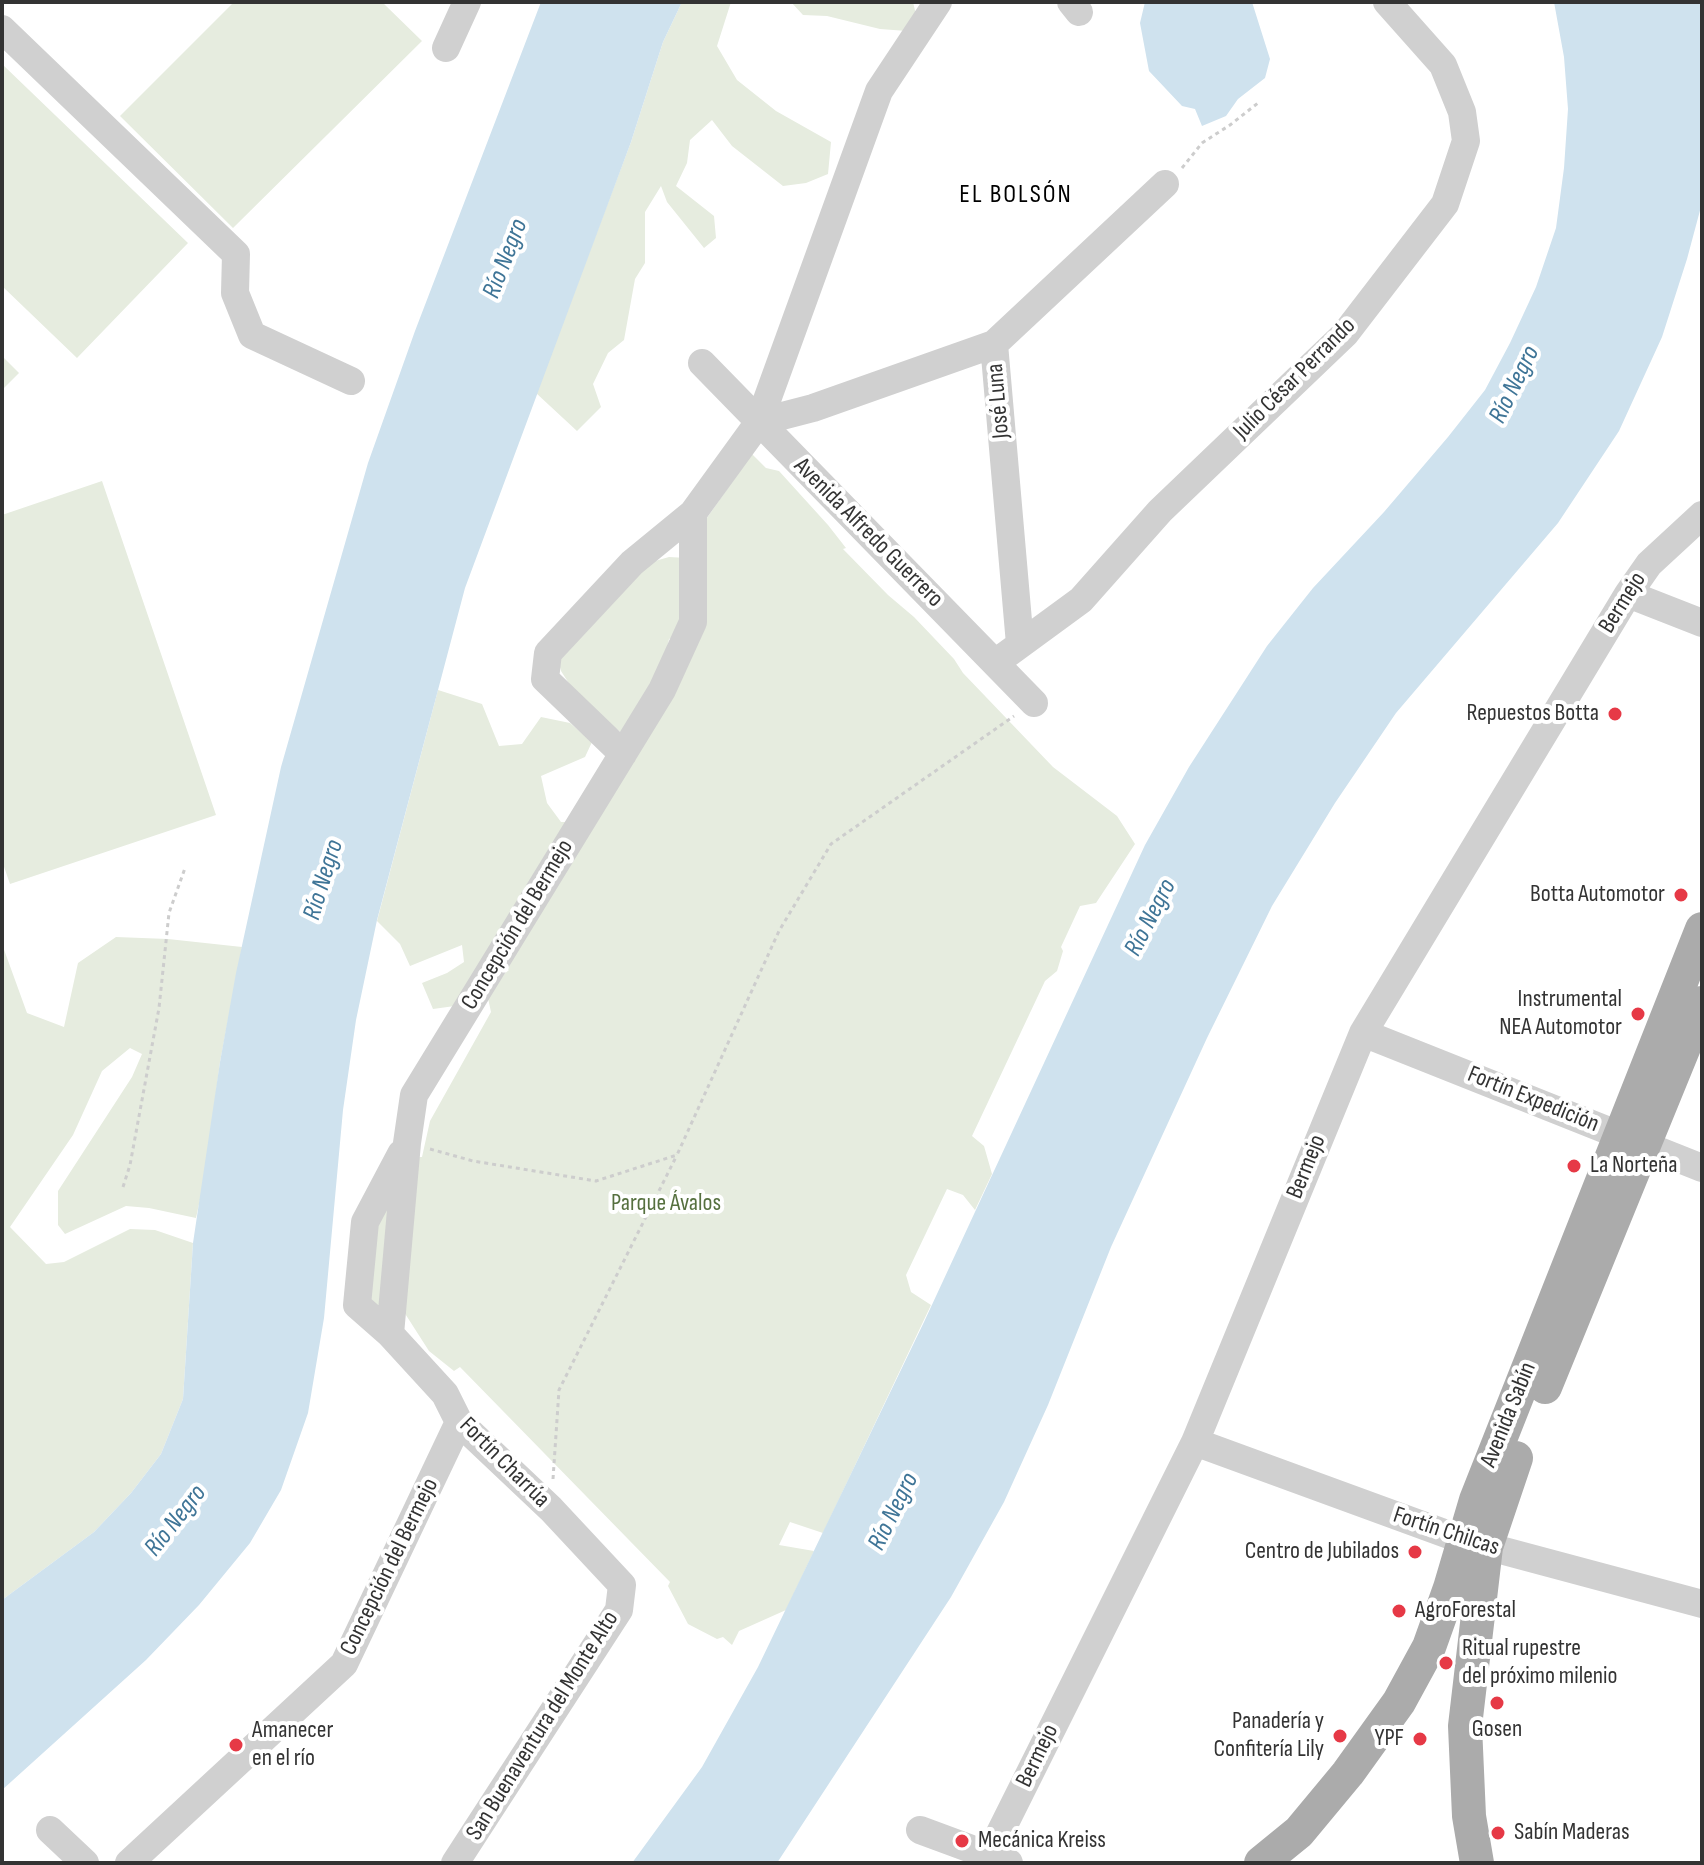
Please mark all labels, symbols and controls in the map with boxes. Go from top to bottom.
district label: EL BOLSÓN [959,179,1073,211]
water label: Río Negro [477,215,535,303]
street label: Julio César Perrando [1228,312,1362,446]
water label: Río Negro [1483,341,1547,429]
street label: José Luna [981,362,1017,440]
street label: Avenida Alfredo Guerrero [787,452,949,614]
street label: Bermejo [1593,567,1653,639]
place label: Repuestos Botta [1466,700,1599,728]
marker: Repuestos Botta [1606,705,1624,723]
street label: Concepción del Bermejo [456,835,580,1015]
water label: Río Negro [297,836,351,924]
water label: Río Negro [1118,874,1184,962]
place label: Botta Automotor [1530,881,1665,909]
marker: Botta Automotor [1672,886,1690,904]
place label: Instrumental NEA Automotor [1499,986,1622,1042]
marker: Instrumental NEA Automotor [1629,1005,1647,1023]
street label: Fortín Expedición [1463,1061,1603,1139]
street label: Bermejo [1281,1131,1333,1203]
place label: La Norteña [1590,1152,1678,1180]
marker: La Norteña [1565,1157,1583,1175]
park label: Parque Ávalos [611,1190,721,1218]
street label: Avenida Sabín [1475,1358,1543,1472]
street label: Fortín Charrúa [453,1412,555,1514]
water label: Río Negro [862,1468,926,1556]
street label: Concepción del Bermejo [335,1474,445,1660]
water label: Río Negro [138,1479,214,1563]
street label: Fortín Chilcas [1389,1501,1503,1563]
place label: Centro de Jubilados [1245,1538,1399,1566]
marker: Centro de Jubilados [1406,1543,1424,1561]
place label: AgroForestal [1415,1597,1516,1625]
marker: AgroForestal [1390,1602,1408,1620]
street label: San Buenaventura del Monte Alto [461,1606,625,1846]
place label: Ritual rupestre del próximo milenio [1462,1635,1617,1691]
marker: Ritual rupestre del próximo milenio [1437,1654,1455,1672]
marker: Gosen [1488,1694,1506,1712]
place label: Panadería y Confitería Lily [1214,1708,1324,1764]
place label: Gosen [1472,1716,1522,1744]
place label: Amanecer en el río [252,1717,333,1773]
street label: Bermejo [1010,1720,1066,1792]
place label: YPF [1374,1725,1404,1753]
marker: Panadería y Confitería Lily [1331,1727,1349,1745]
marker: YPF [1411,1730,1429,1748]
marker: Amanecer en el río [227,1736,245,1754]
place label: Sabín Maderas [1514,1819,1630,1847]
marker: Sabín Maderas [1489,1824,1507,1842]
place label: Mecánica Kreiss [978,1827,1106,1855]
marker: Mecánica Kreiss [953,1832,971,1850]

